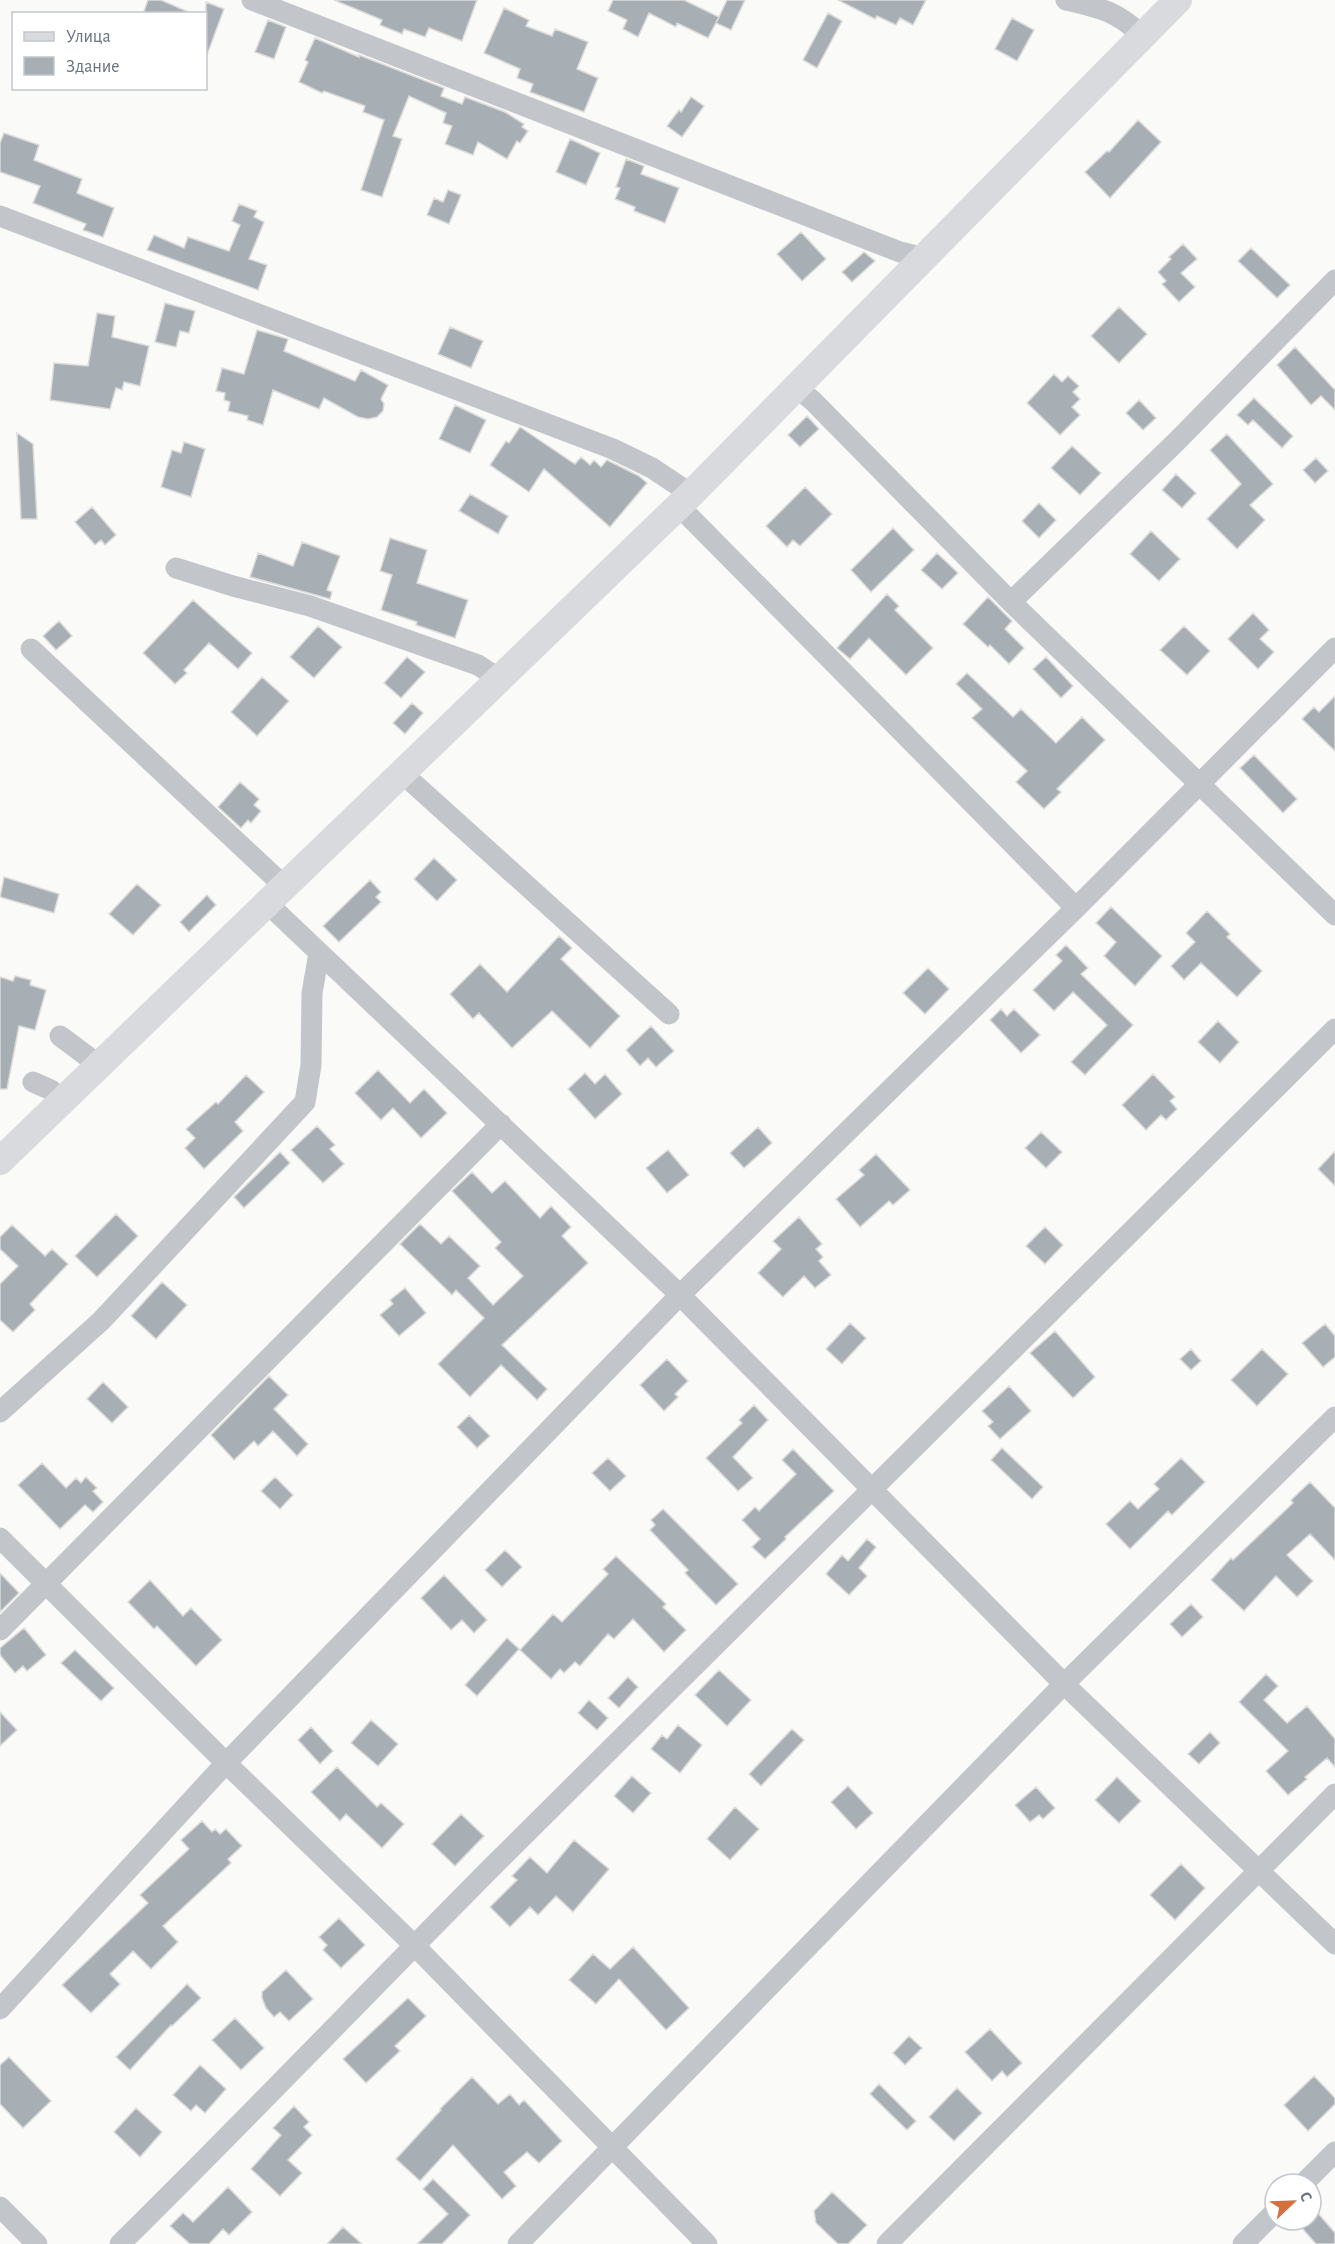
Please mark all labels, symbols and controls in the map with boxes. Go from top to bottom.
legend [12,12,207,90]
text: Улица [66,28,111,46]
text: Здание [66,58,120,76]
north arrow [1263,2172,1323,2232]
text: С [1297,2189,1315,2204]

